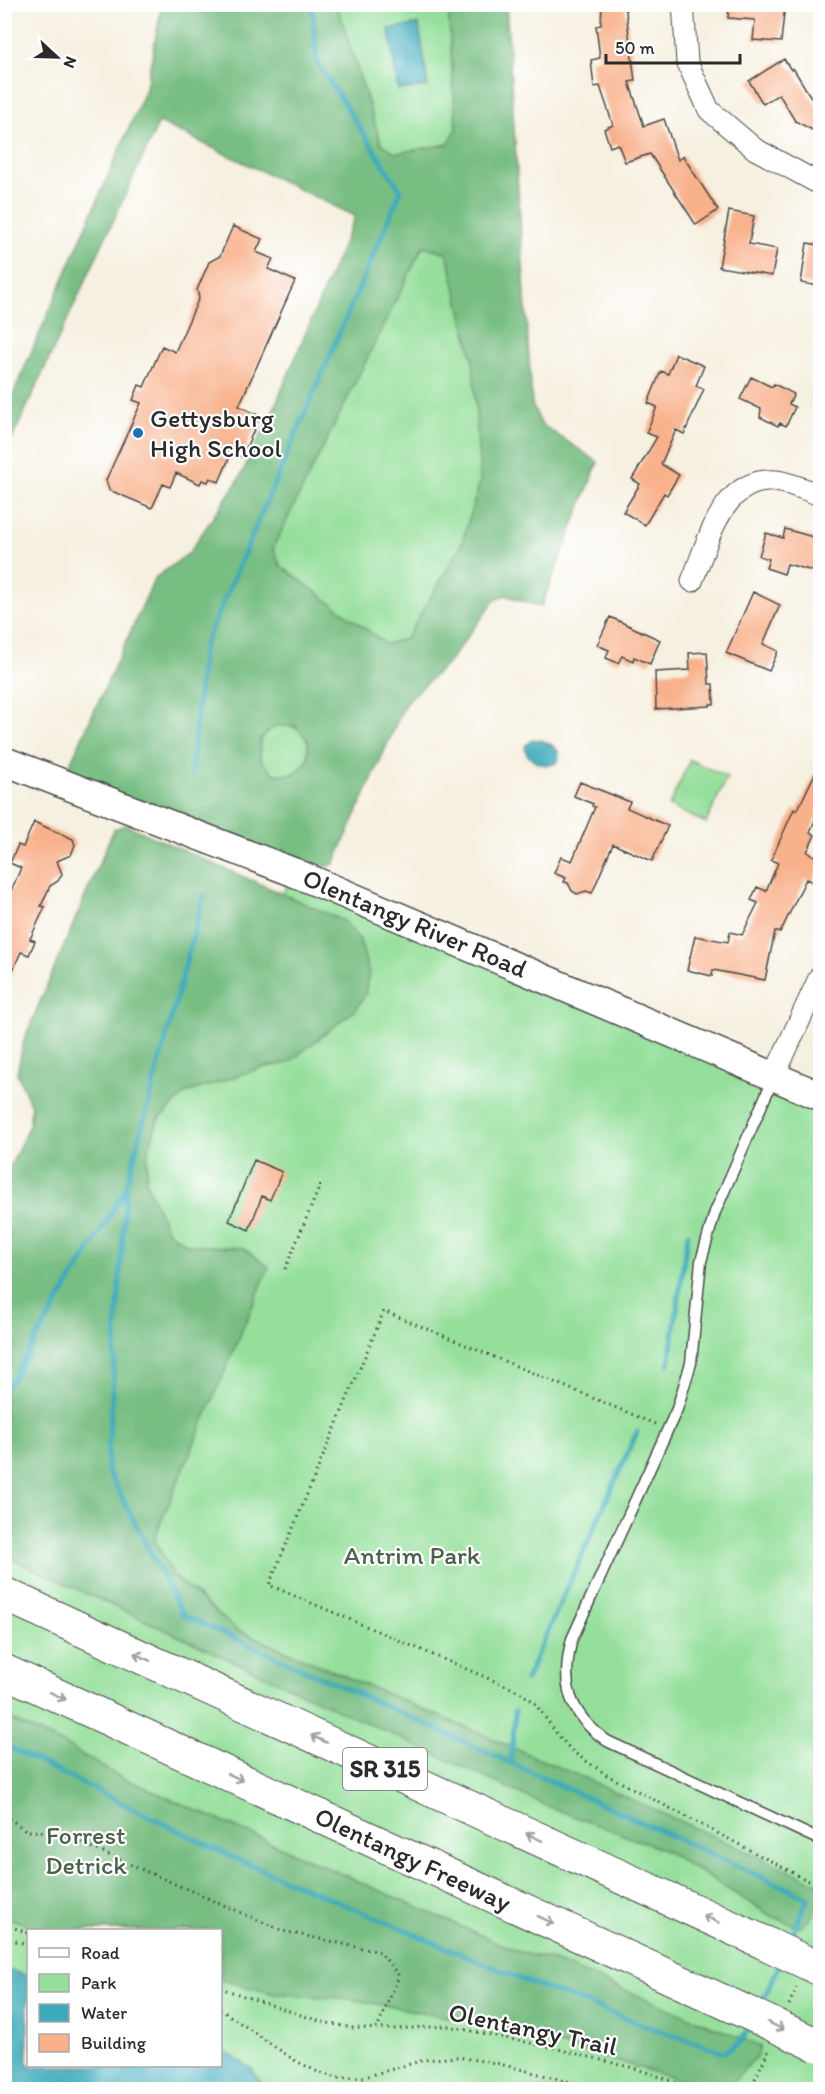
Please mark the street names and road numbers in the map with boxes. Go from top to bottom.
street label: Olentangy River Road [298,861,532,985]
road number: SR 315 [343,1748,427,1790]
street label: Olentangy Freeway [310,1800,516,1918]
street label: Olentangy Trail [446,1996,620,2062]

